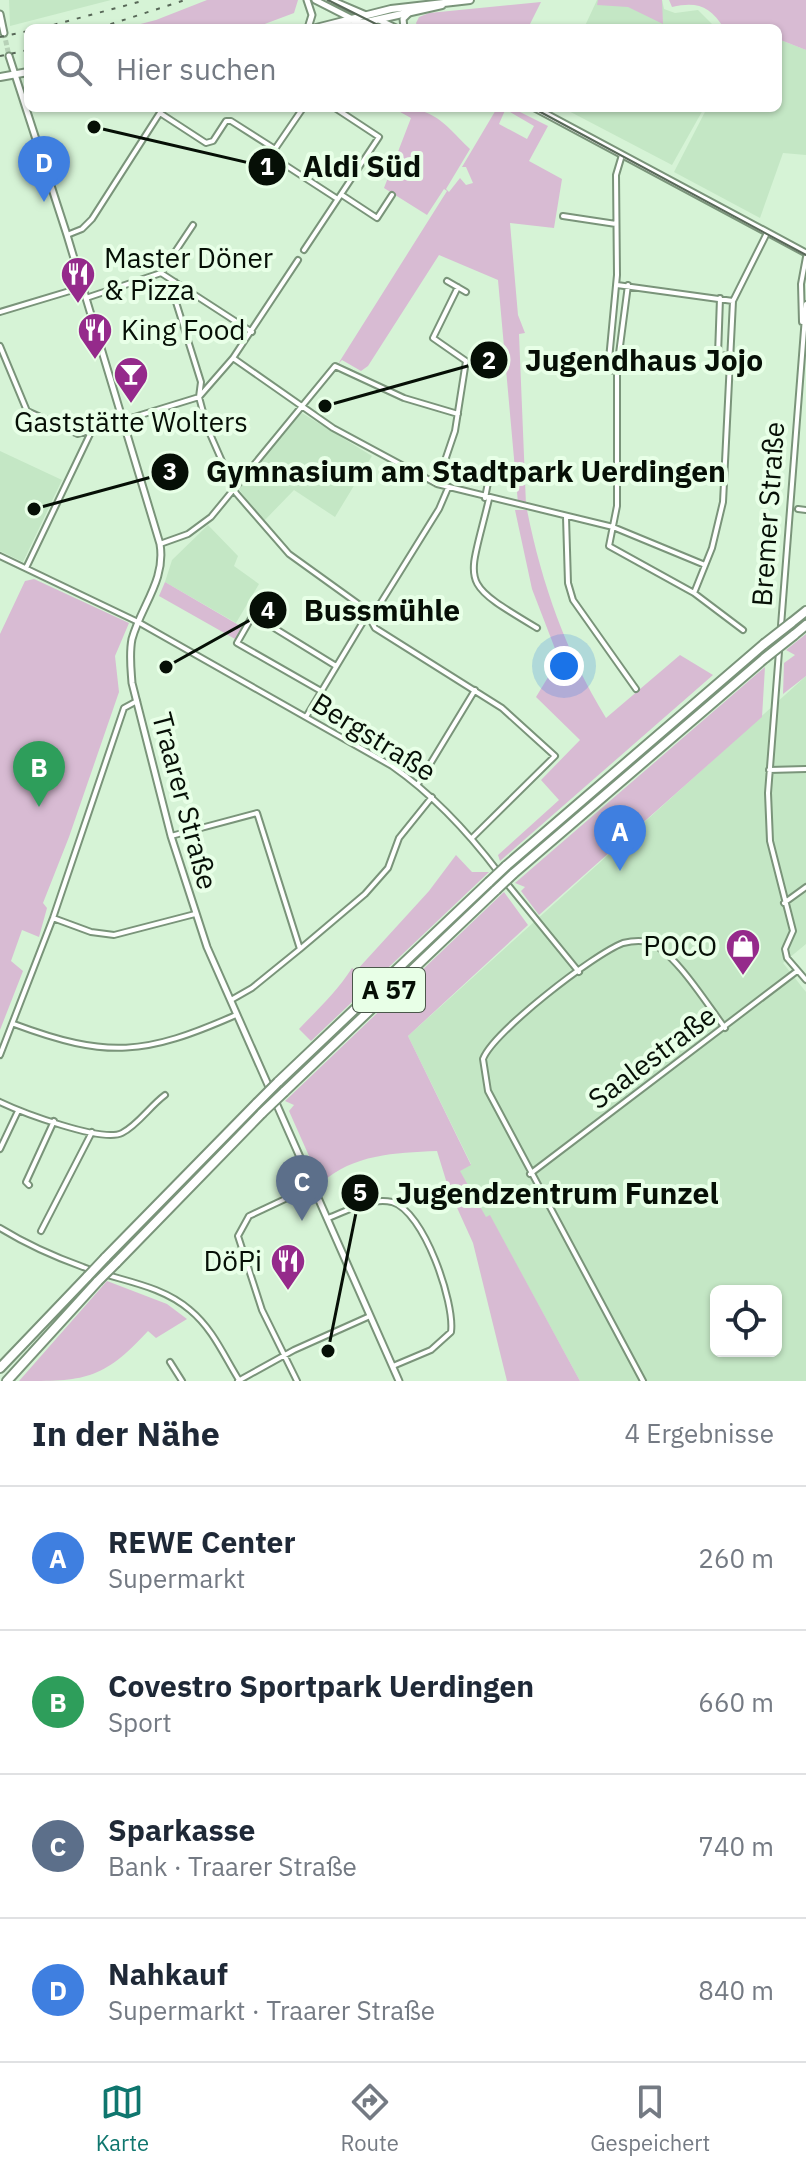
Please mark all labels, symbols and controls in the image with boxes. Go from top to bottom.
search box [24,24,782,112]
icon: search [52,46,96,90]
text: Hier suchen [116,49,277,88]
pin: D [18,136,70,202]
callout: Aldi Süd [247,140,437,194]
text: Aldi Süd [303,146,421,185]
text: 1 [260,150,274,182]
place label: Master Döner & Pizza [104,239,273,308]
restaurant icon: Master Döner & Pizza [59,255,97,305]
restaurant icon: King Food [76,311,114,361]
place label: King Food [121,311,246,348]
callout: Jugendhaus Jojo [469,333,779,387]
text: Jugendhaus Jojo [525,340,763,379]
text: 2 [482,344,496,376]
bar icon: Gaststätte Wolters [112,355,150,405]
place label: Gaststätte Wolters [14,403,248,440]
street label: Bremer Straße [743,420,792,608]
callout: Gymnasium am Stadtpark Uerdingen [150,445,742,499]
text: Gymnasium am Stadtpark Uerdingen [206,451,726,490]
text: 3 [163,455,177,487]
callout: Bussmühle [248,583,477,637]
text: Bussmühle [304,590,460,629]
text: 4 [261,594,275,626]
your location [544,646,584,686]
street label: Bergstraße [305,684,443,789]
street label: Traarer Straße [144,708,227,893]
pin: B [13,741,65,807]
pin: A [594,805,646,871]
place label: POCO [643,927,717,964]
shop icon: POCO [724,927,762,977]
road number: A 57 [353,968,425,1012]
street label: Saalestraße [580,996,723,1117]
pin: C [276,1155,328,1221]
callout: Jugendzentrum Funzel [340,1166,735,1220]
text: Jugendzentrum Funzel [395,1173,719,1212]
text: 5 [353,1176,367,1208]
place label: DöPi [204,1242,262,1279]
restaurant icon: DöPi [269,1242,307,1292]
map controls [710,1285,782,1357]
button: locate [710,1285,782,1357]
text: In der Nähe [32,1411,220,1455]
text: 4 Ergebnisse [625,1416,774,1450]
text: REWE Center [108,1522,296,1561]
text: A [49,1541,67,1575]
text: 260 m [698,1541,774,1575]
text: Supermarkt [108,1561,245,1595]
text: Covestro Sportpark Uerdingen [108,1666,534,1705]
text: B [49,1685,67,1719]
text: 660 m [698,1685,774,1719]
text: Sport [108,1705,172,1739]
text: Sparkasse [108,1810,255,1849]
text: C [50,1829,66,1863]
text: 740 m [698,1829,774,1863]
text: Bank · Traarer Straße [108,1849,357,1883]
text: Nahkauf [108,1954,228,1993]
text: D [49,1973,67,2007]
text: 840 m [698,1973,774,2007]
text: Supermarkt · Traarer Straße [108,1993,435,2027]
tab: Karte [96,2080,149,2157]
tab: Route [341,2080,399,2157]
tab: Gespeichert [590,2080,710,2157]

